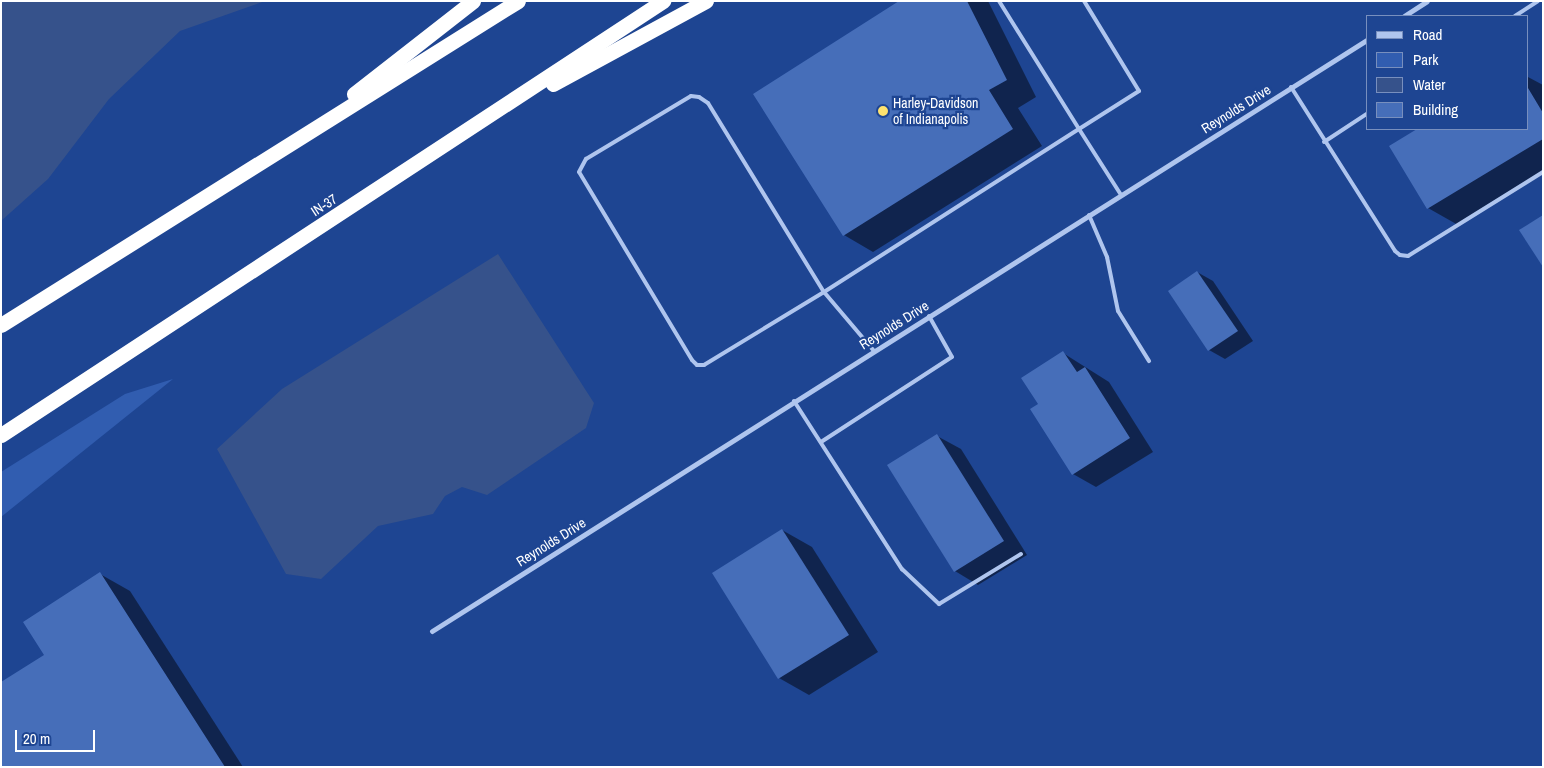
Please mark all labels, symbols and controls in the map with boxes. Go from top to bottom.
legend [1366,15,1529,130]
text: Road [1413,24,1442,45]
text: Park [1413,49,1438,70]
text: Water [1413,74,1445,95]
street label: Reynolds Drive [1198,81,1274,137]
place label: Harley-Davidson of Indianapolis [893,95,978,128]
text: Building [1413,99,1458,120]
marker: Harley-Davidson of Indianapolis [877,105,889,117]
street label: IN-37 [308,190,340,220]
street label: Reynolds Drive [856,297,932,353]
street label: Reynolds Drive [513,514,589,570]
scale bar [18,720,98,752]
text: 20 m [23,728,50,749]

